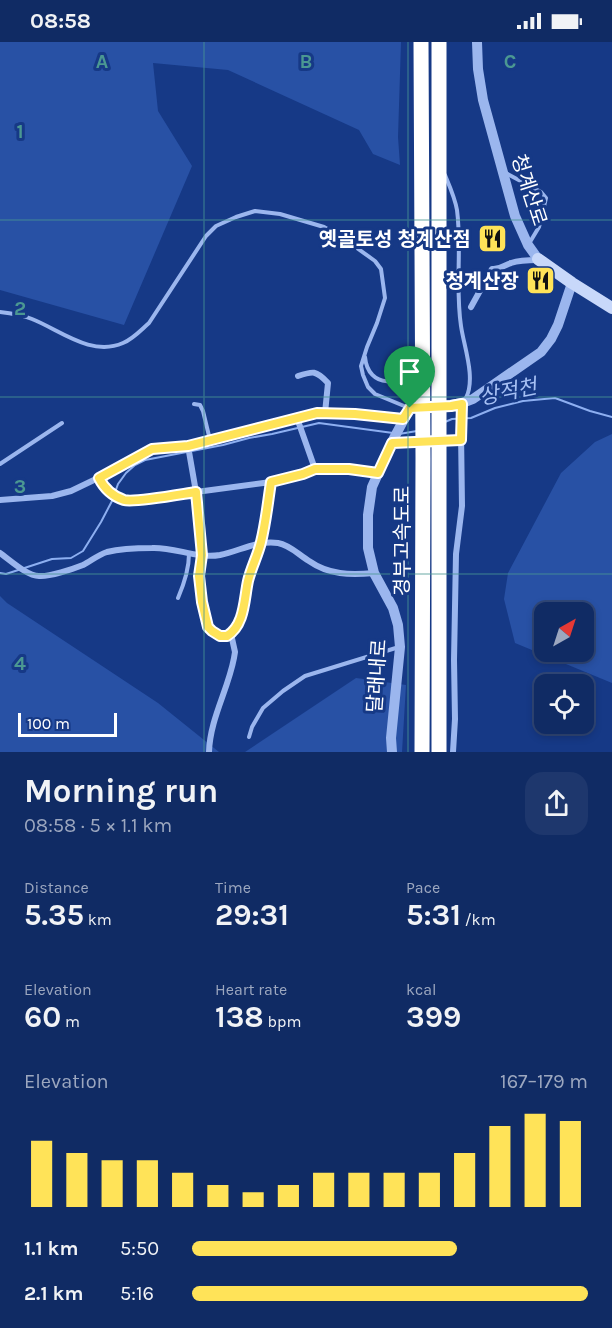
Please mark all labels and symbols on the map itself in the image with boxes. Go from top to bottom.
text: A [96,50,109,73]
text: B [300,50,312,73]
text: C [504,50,516,73]
text: 1 [16,120,24,143]
street label: 청계산로 [507,151,551,229]
restaurant icon: 옛골토성 청계산점 [476,223,508,255]
place label: 옛골토성 청계산점 [319,228,471,251]
restaurant icon: 청계산장 [524,265,556,297]
place label: 청계산장 [445,270,519,293]
text: 2 [14,297,26,320]
pin [384,346,435,408]
water label: 상적천 [477,374,541,410]
text: 3 [14,475,26,498]
street label: 경부고속도로 [391,486,414,596]
north arrow [534,602,594,662]
street label: 달래내로 [363,638,391,714]
text: 4 [14,652,26,675]
scale bar [18,710,117,738]

